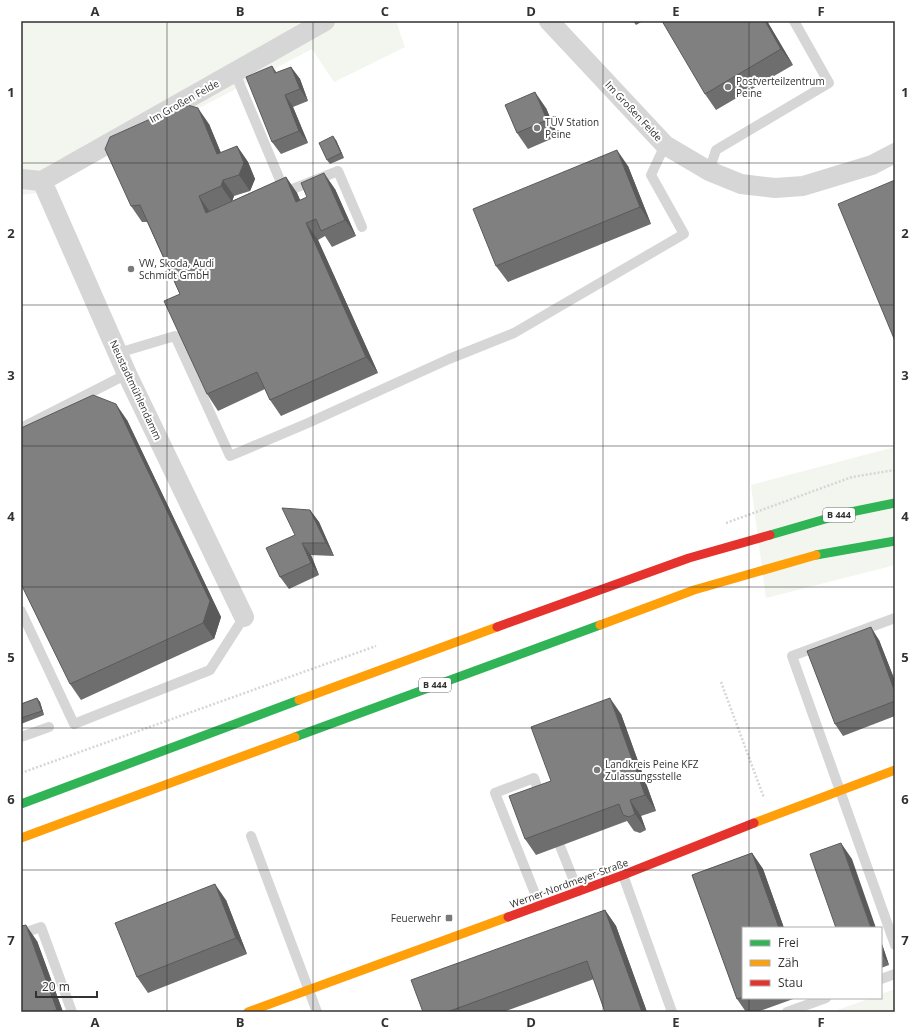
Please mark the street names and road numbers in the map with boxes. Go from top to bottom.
street label: Im Großen Felde [147,76,222,126]
street label: Im Großen Felde [602,78,666,144]
street label: Neustadtmühlendamm [107,338,165,442]
road number: B 444 [823,508,855,522]
road number: B 444 [419,678,451,692]
street label: Werner-Nordmeyer-Straße [508,855,631,911]

